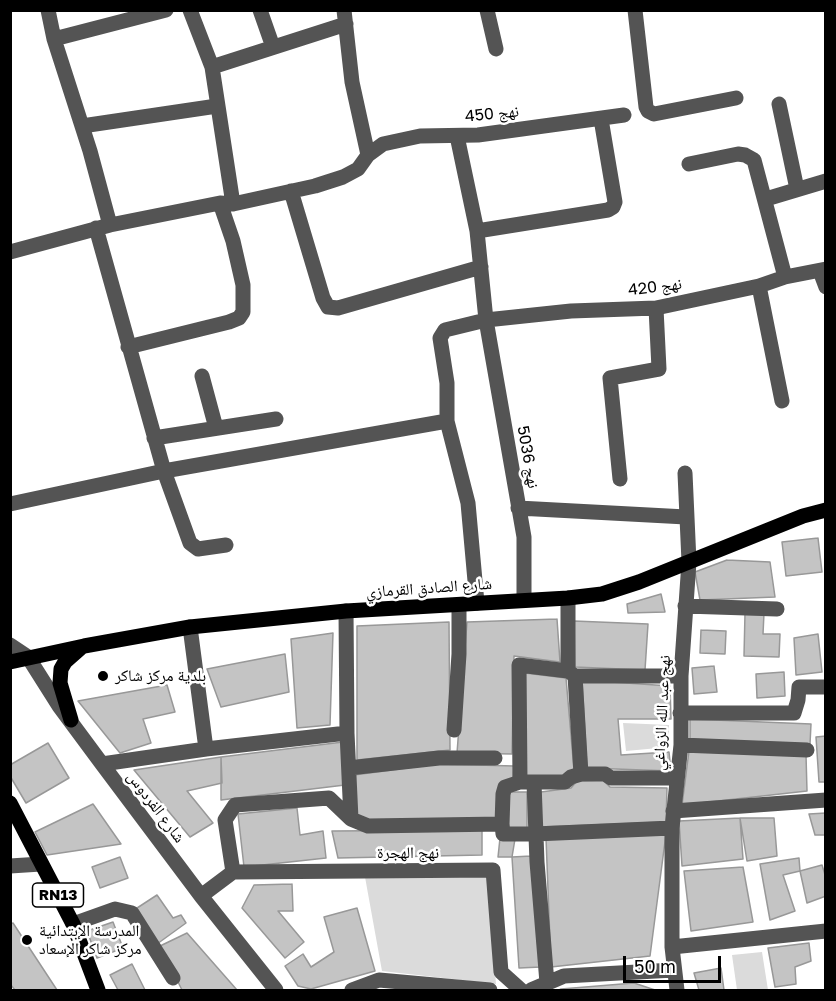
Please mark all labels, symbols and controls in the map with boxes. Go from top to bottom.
street label: نهج 450 [464,102,520,126]
street label: نهج 420 [627,274,683,300]
street label: نهج 5036 [513,424,543,490]
street label: شارع الصادق القرمازي [365,574,493,602]
street label: نهج عبد الله الزواغي [649,655,675,771]
place label: بلدية مركز شاكر [115,666,206,686]
marker: بلدية مركز شاكر [96,669,110,683]
street label: شارع الفردوس [123,767,189,847]
street label: نهج الهجرة [377,843,439,863]
road number: RN13 [32,883,84,907]
place label: المدرسة الإبتدائية مركز شاكر الإسعاد [39,921,141,959]
marker: المدرسة الإبتدائية مركز شاكر الإسعاد [20,933,34,947]
scale bar [626,944,724,982]
text: 50 m [634,955,676,977]

